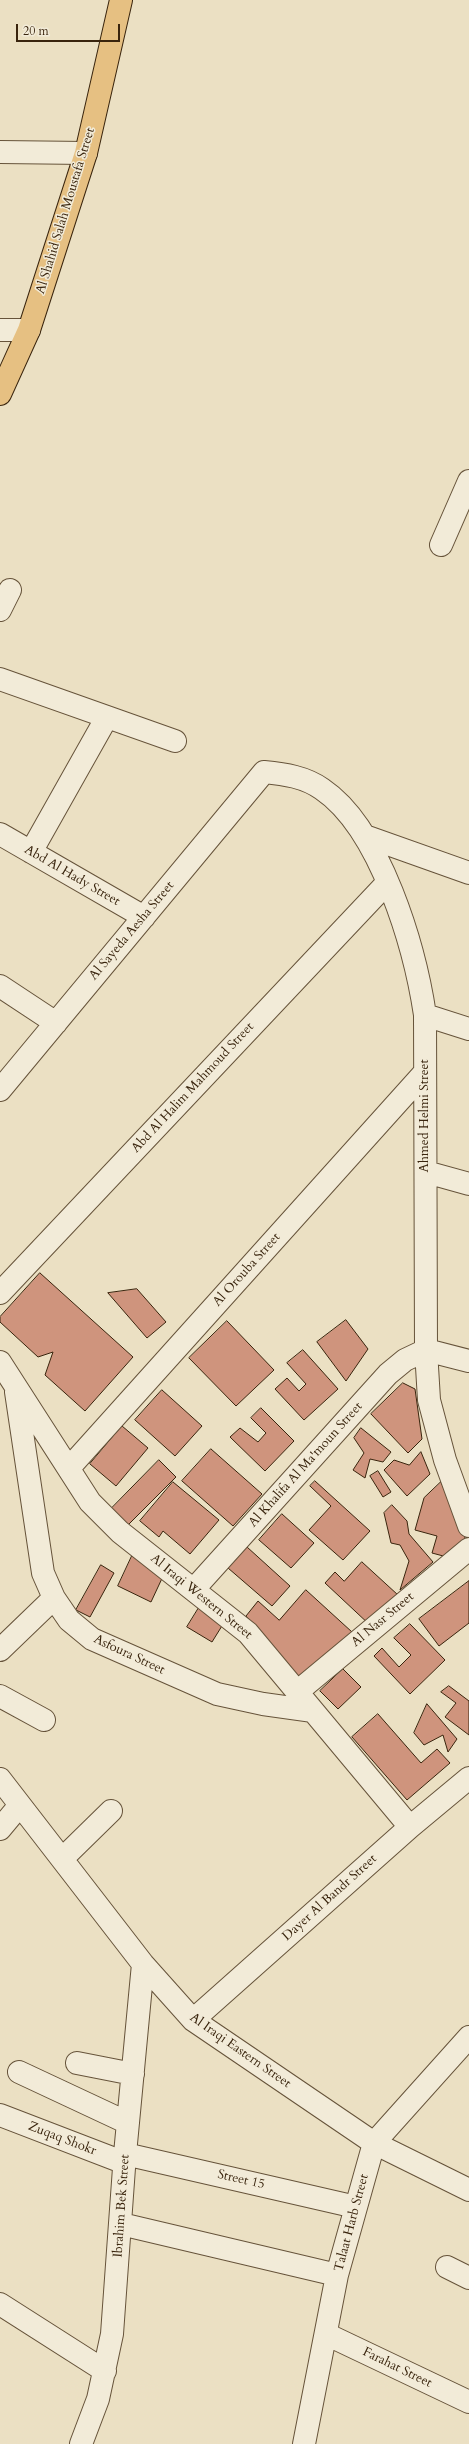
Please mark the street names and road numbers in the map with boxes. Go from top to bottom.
street label: Al Shahid Salah Moustafa Street [33,126,99,296]
street label: Abd Al Hady Street [21,842,123,910]
street label: Al Sayeda Aesha Street [86,878,178,984]
street label: Abd Al Halim Mahmoud Street [128,1020,258,1156]
street label: Ahmed Helmi Street [417,1059,433,1173]
street label: Al Orouba Street [210,1230,284,1310]
street label: Al Khalifa Al Ma'moun Street [246,1399,366,1531]
street label: Al Iraqi Western Street [147,1551,255,1643]
street label: Al Nasr Street [349,1589,417,1651]
street label: Asfoura Street [91,1632,167,1678]
street label: Dayer Al Bandr Street [280,1852,380,1944]
street label: Al Iraqi Eastern Street [186,2010,294,2092]
street label: Zuqaq Shokr [26,2119,98,2159]
street label: Ibrahim Bek Street [111,2154,133,2258]
street label: Street 15 [216,2167,266,2193]
street label: Talaat Harb Street [331,2173,373,2273]
street label: Farahat Street [360,2345,434,2391]

